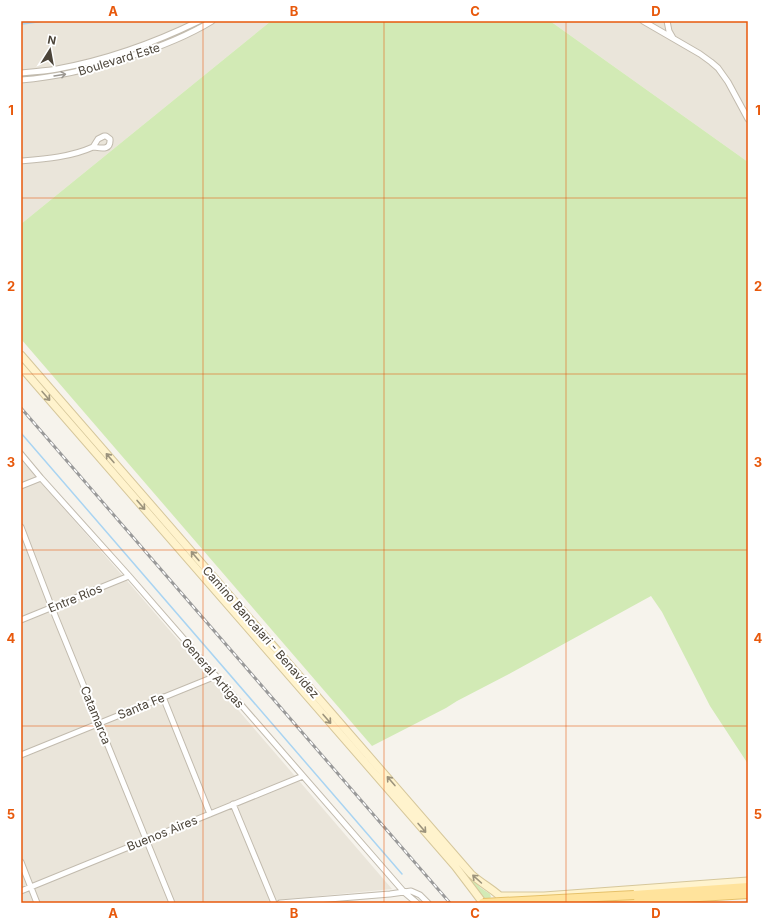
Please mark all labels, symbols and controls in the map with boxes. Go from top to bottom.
text: A [108,3,118,19]
text: B [290,3,299,19]
text: C [470,3,480,19]
text: D [651,3,661,19]
north arrow [30,30,70,70]
text: N [46,33,57,48]
street label: Boulevard Este [76,39,162,79]
one-way arrow [53,71,66,79]
text: 1 [8,102,14,118]
text: 1 [755,102,761,118]
text: 2 [7,278,15,294]
text: 2 [754,278,762,294]
one-way arrow [42,391,51,402]
one-way arrow [106,453,115,463]
text: 3 [7,454,15,470]
text: 3 [754,454,762,470]
one-way arrow [136,500,145,510]
one-way arrow [191,551,200,561]
street label: Camino Bancalari - Benavídez [199,563,323,701]
street label: Entre Ríos [46,580,104,616]
text: 4 [7,630,16,646]
text: 4 [754,630,763,646]
street label: General Artigas [179,635,247,711]
street label: Catamarca [78,684,114,746]
street label: Santa Fe [115,690,167,722]
one-way arrow [323,714,332,725]
one-way arrow [386,776,395,786]
text: 5 [7,806,15,822]
text: 5 [754,806,762,822]
street label: Buenos Aires [124,812,200,854]
one-way arrow [417,823,426,833]
one-way arrow [471,874,482,883]
text: A [108,905,118,921]
text: B [290,905,299,921]
text: C [470,905,480,921]
text: D [651,905,661,921]

